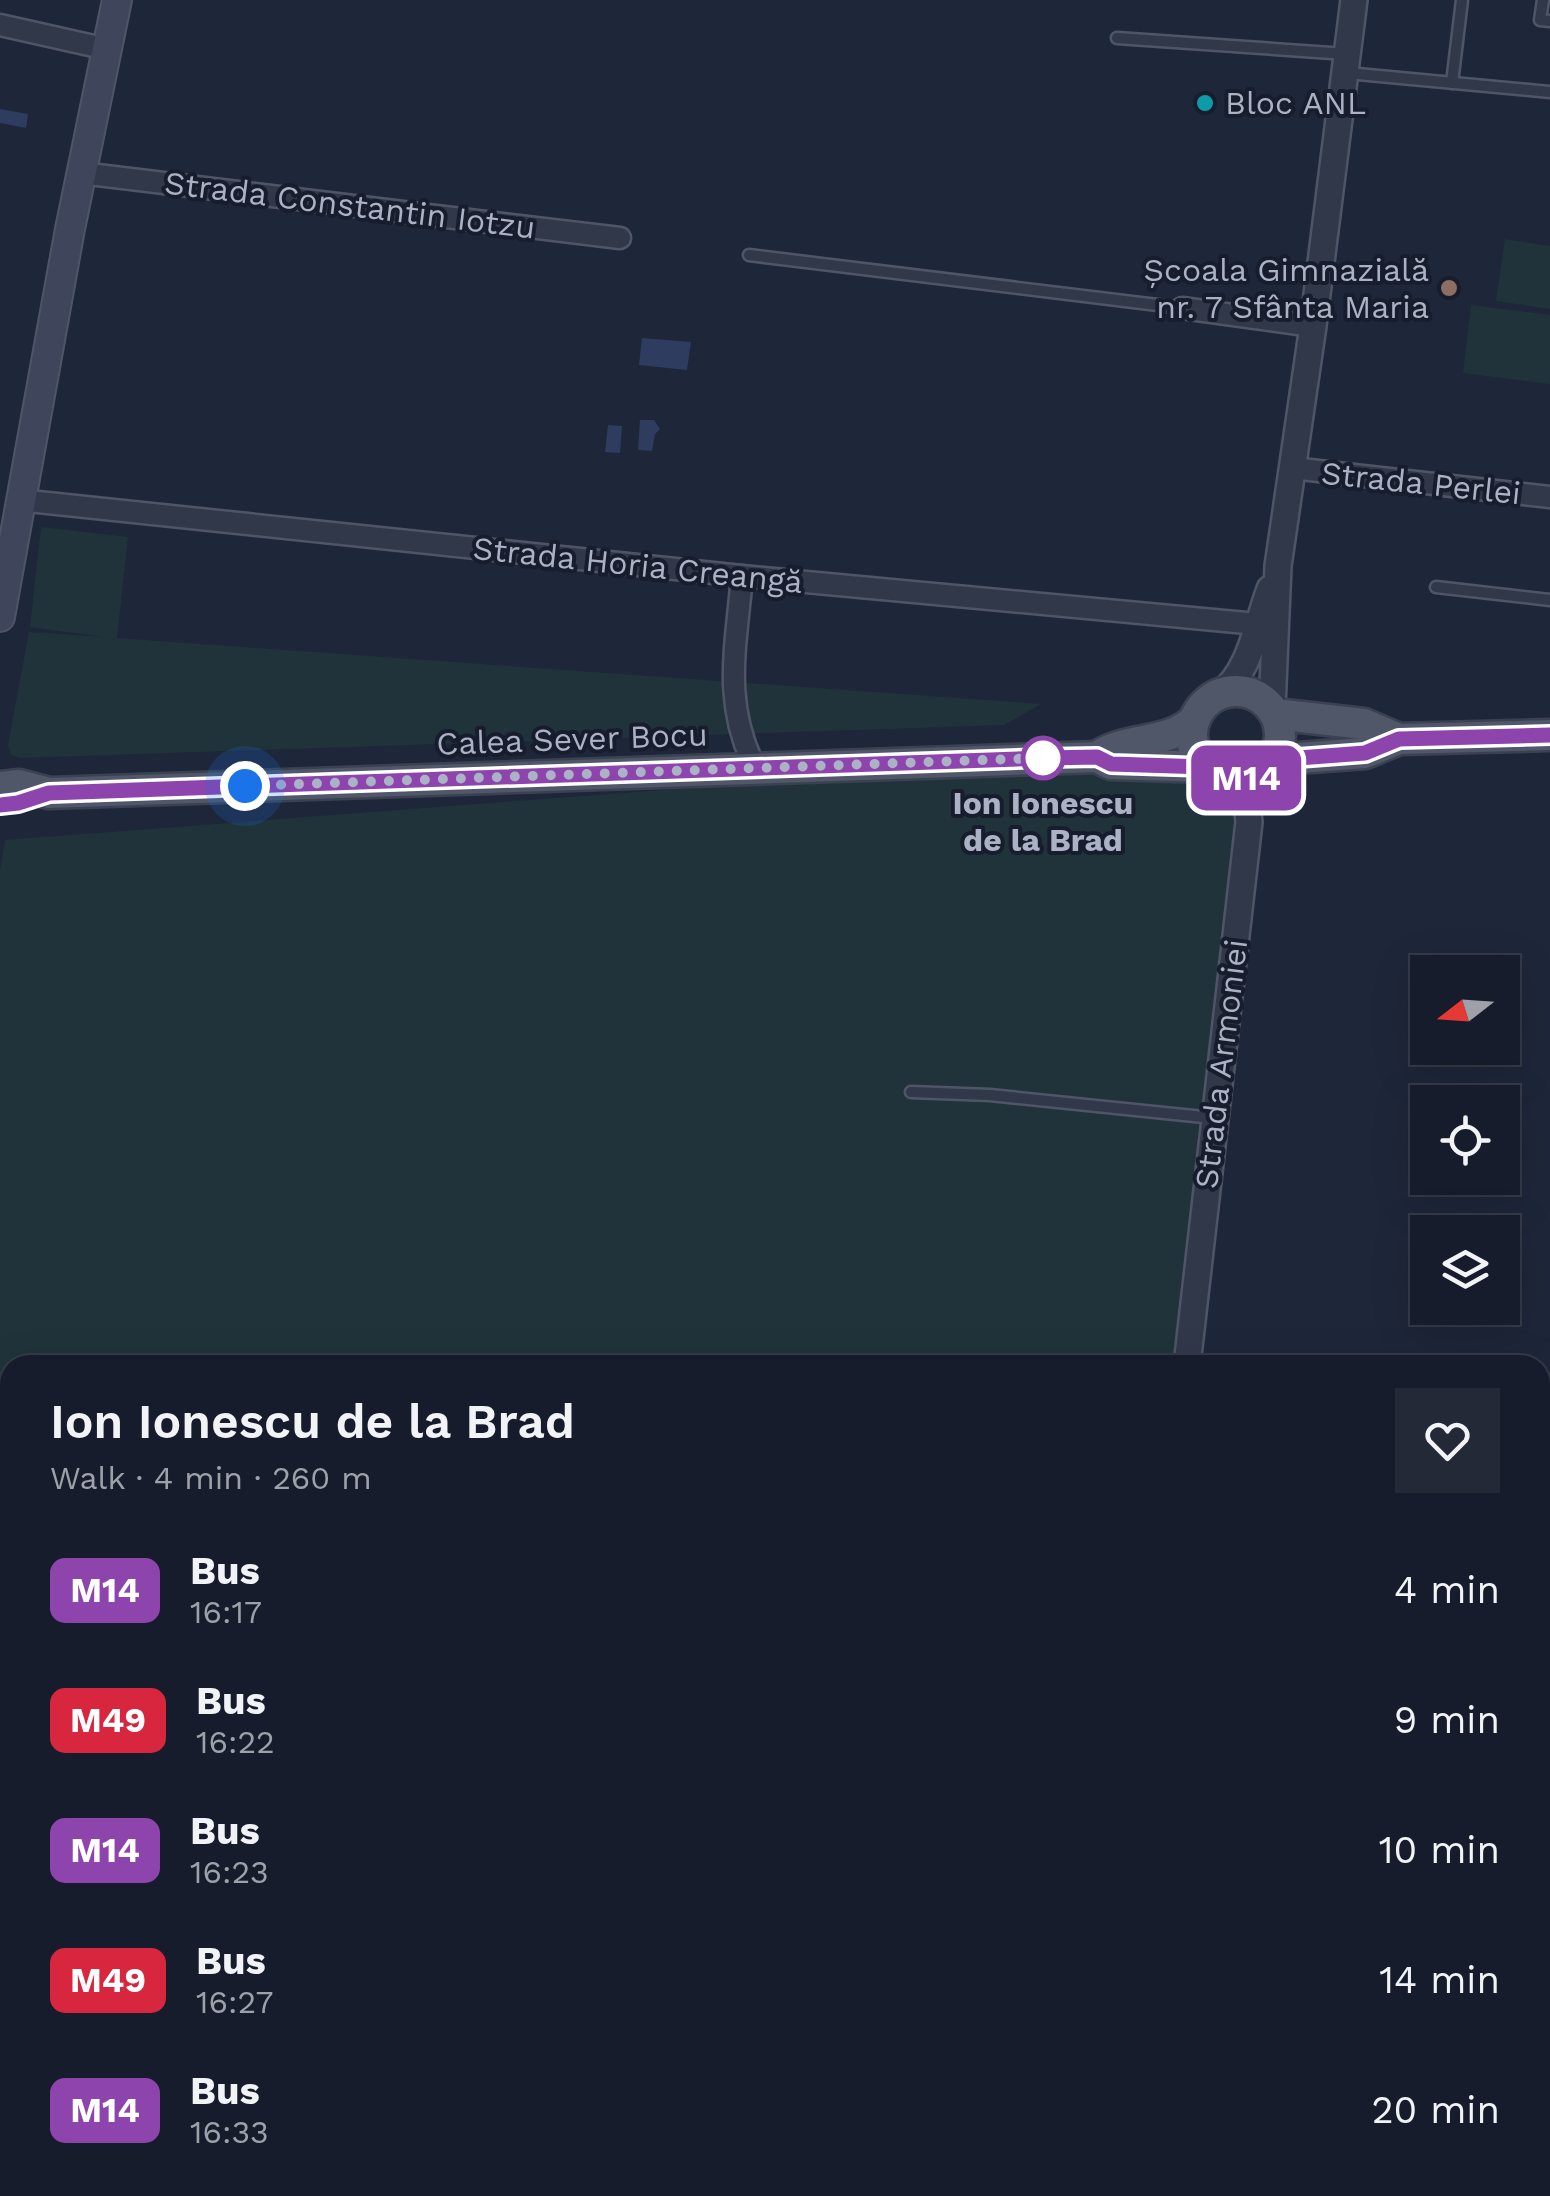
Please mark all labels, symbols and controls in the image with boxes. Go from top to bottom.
place label: Bloc ANL [1225,84,1366,122]
marker: Bloc ANL [1194,92,1216,114]
street label: Strada Constantin Iotzu [163,163,537,247]
place label: Școala Gimnazială nr. 7 Sfânta Maria [1143,251,1429,326]
marker: Școala Gimnazială nr. 7 Sfânta Maria [1438,277,1460,299]
street label: Strada Perlei [1319,454,1523,512]
street label: Strada Horia Creangă [471,529,805,601]
street label: Calea Sever Bocu [436,715,708,763]
marker: Ion Ionescu de la Brad [1022,737,1064,779]
line badge: M14 [1188,746,1304,810]
text: M14 [1211,757,1281,799]
your location [220,761,270,811]
place label: Ion Ionescu de la Brad [953,784,1133,859]
street label: Strada Armoniei [1187,937,1255,1191]
north arrow [1410,955,1520,1065]
map controls [1410,955,1520,1325]
button: locate [1410,1085,1520,1195]
button: layers [1410,1215,1520,1325]
button: heart [1395,1388,1500,1493]
text: Ion Ionescu de la Brad [50,1393,575,1450]
text: Walk · 4 min · 260 m [50,1459,372,1497]
text: Bus [190,1549,260,1593]
text: 4 min [1394,1568,1500,1612]
text: M14 [70,1569,140,1611]
text: 16:17 [190,1593,262,1631]
text: Bus [196,1679,266,1723]
text: 9 min [1394,1698,1500,1742]
text: M49 [70,1699,146,1741]
text: 16:22 [196,1723,275,1761]
text: Bus [190,1809,260,1853]
text: 10 min [1379,1828,1500,1872]
text: M14 [70,1829,140,1871]
text: 16:23 [190,1853,269,1891]
text: Bus [196,1939,266,1983]
text: 14 min [1379,1958,1500,2002]
text: M49 [70,1959,146,2001]
text: 16:27 [196,1983,273,2021]
text: Bus [190,2069,260,2113]
text: 20 min [1371,2088,1500,2132]
text: M14 [70,2089,140,2131]
text: 16:33 [190,2113,269,2151]

